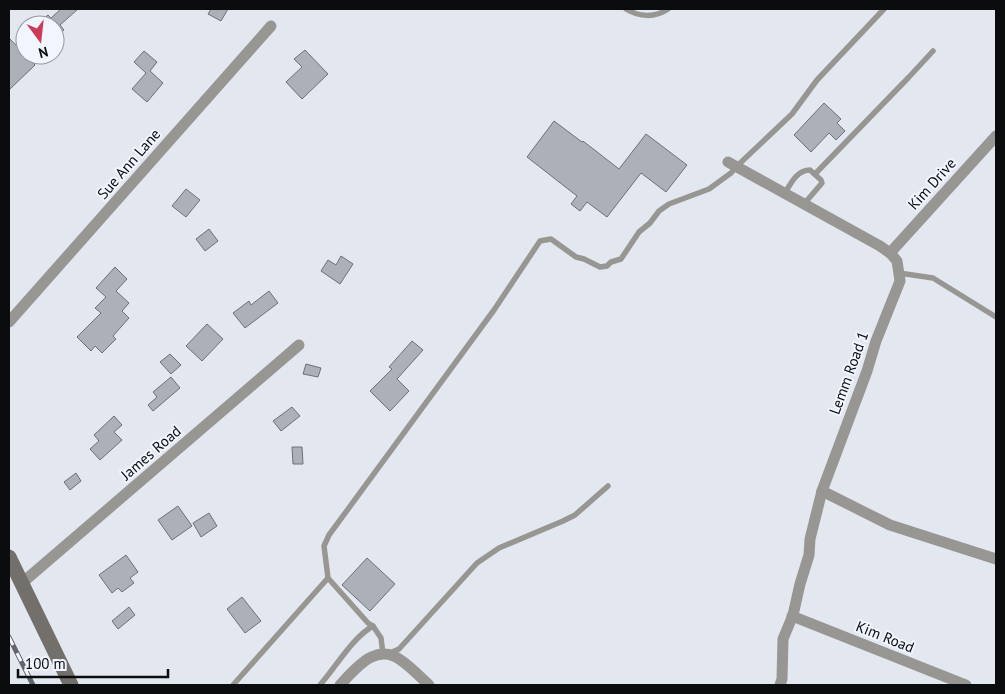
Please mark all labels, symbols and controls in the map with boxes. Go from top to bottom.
north arrow [15,15,65,65]
text: N [37,43,50,62]
street label: Sue Ann Lane [93,125,164,203]
street label: Kim Drive [903,154,960,213]
street label: Lemm Road 1 [825,329,872,417]
street label: James Road [116,421,185,485]
street label: Kim Road [853,616,917,657]
scale bar [18,646,168,678]
text: 100 m [25,654,66,673]

